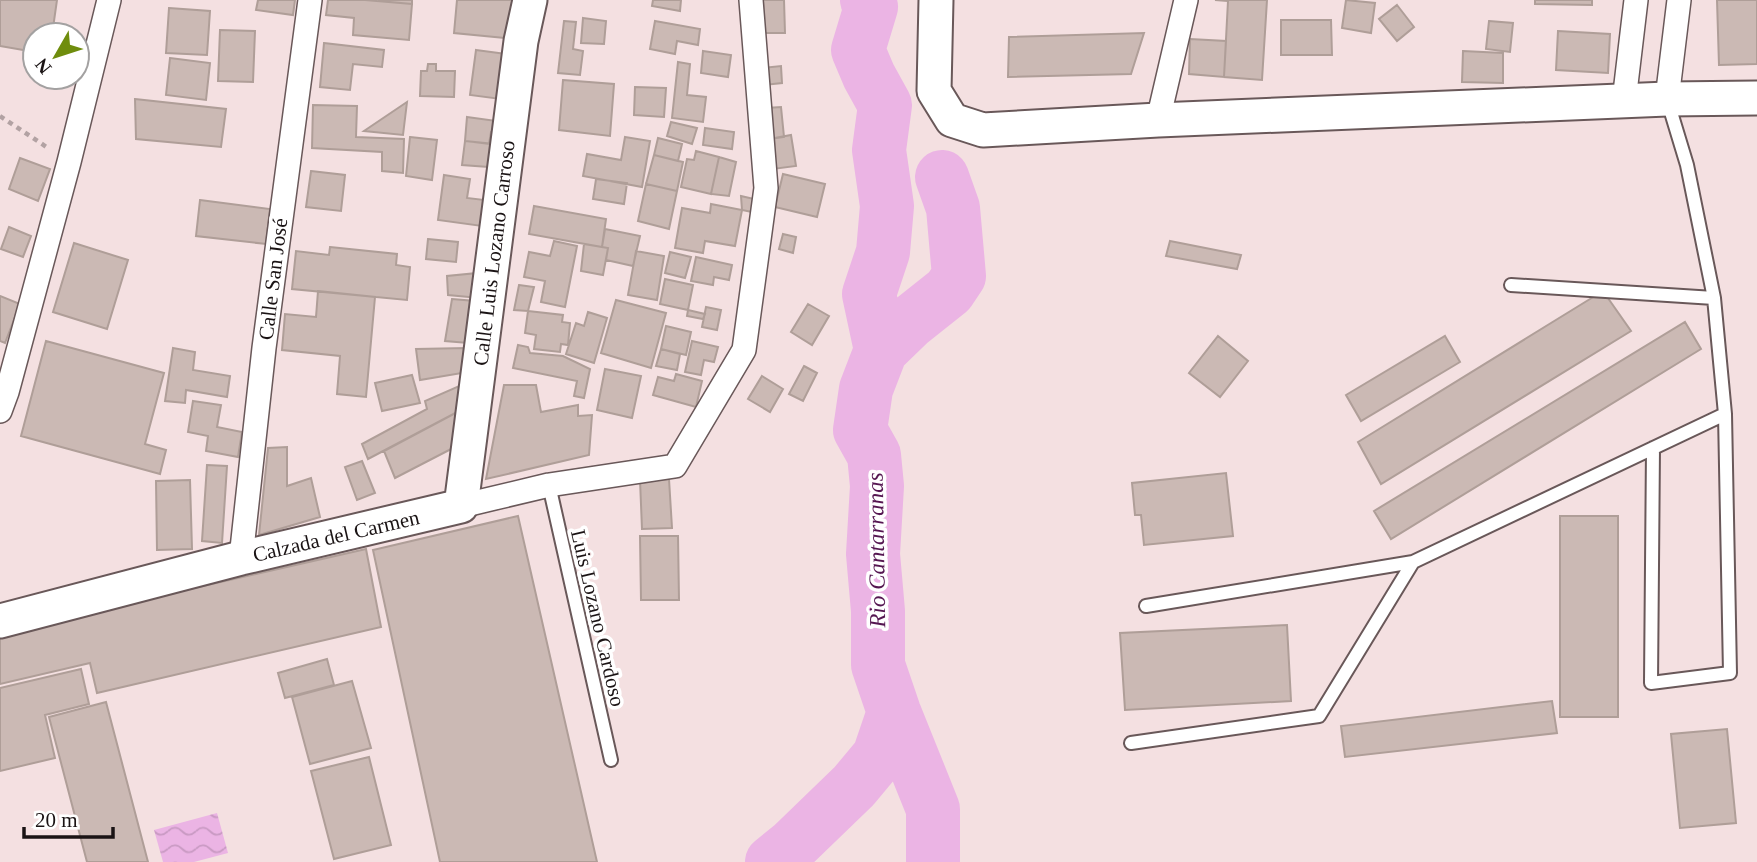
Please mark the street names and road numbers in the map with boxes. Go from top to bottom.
street label: Calle Luis Lozano Carroso [468,139,520,367]
street label: Calle San José [254,217,292,341]
street label: Calzada del Carmen [250,505,422,567]
street label: Luis Lozano Cardoso [566,527,630,709]

